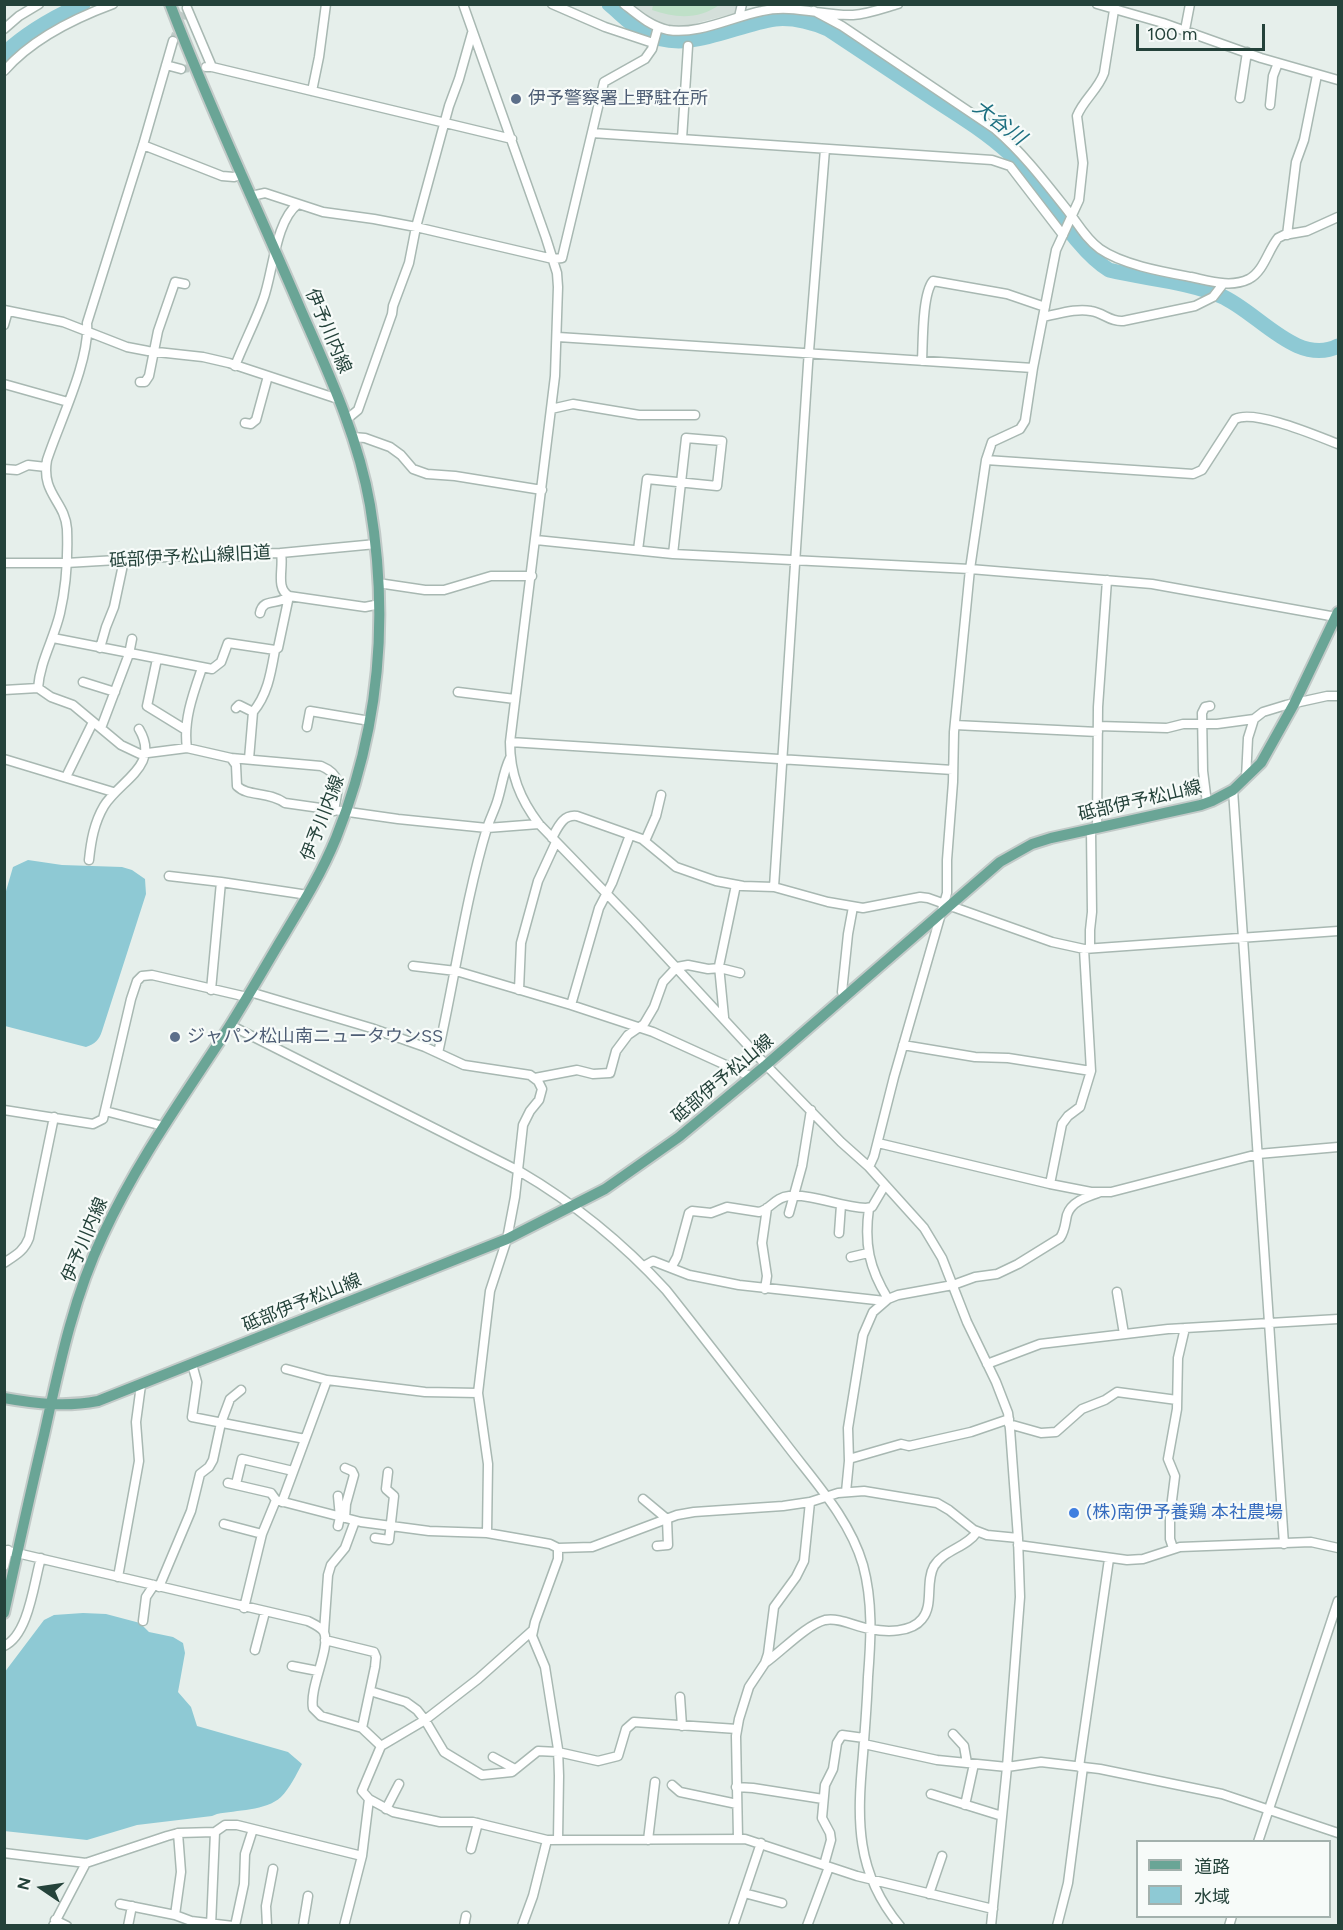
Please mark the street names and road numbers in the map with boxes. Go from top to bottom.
street label: 伊予川内線 [300,285,356,377]
street label: 砥部伊予松山線旧道 [109,542,271,572]
street label: 伊予川内線 [297,772,349,864]
street label: 砥部伊予松山線 [1076,776,1204,826]
street label: 砥部伊予松山線 [668,1030,778,1128]
street label: 伊予川内線 [57,1194,113,1286]
street label: 砥部伊予松山線 [240,1269,364,1337]

